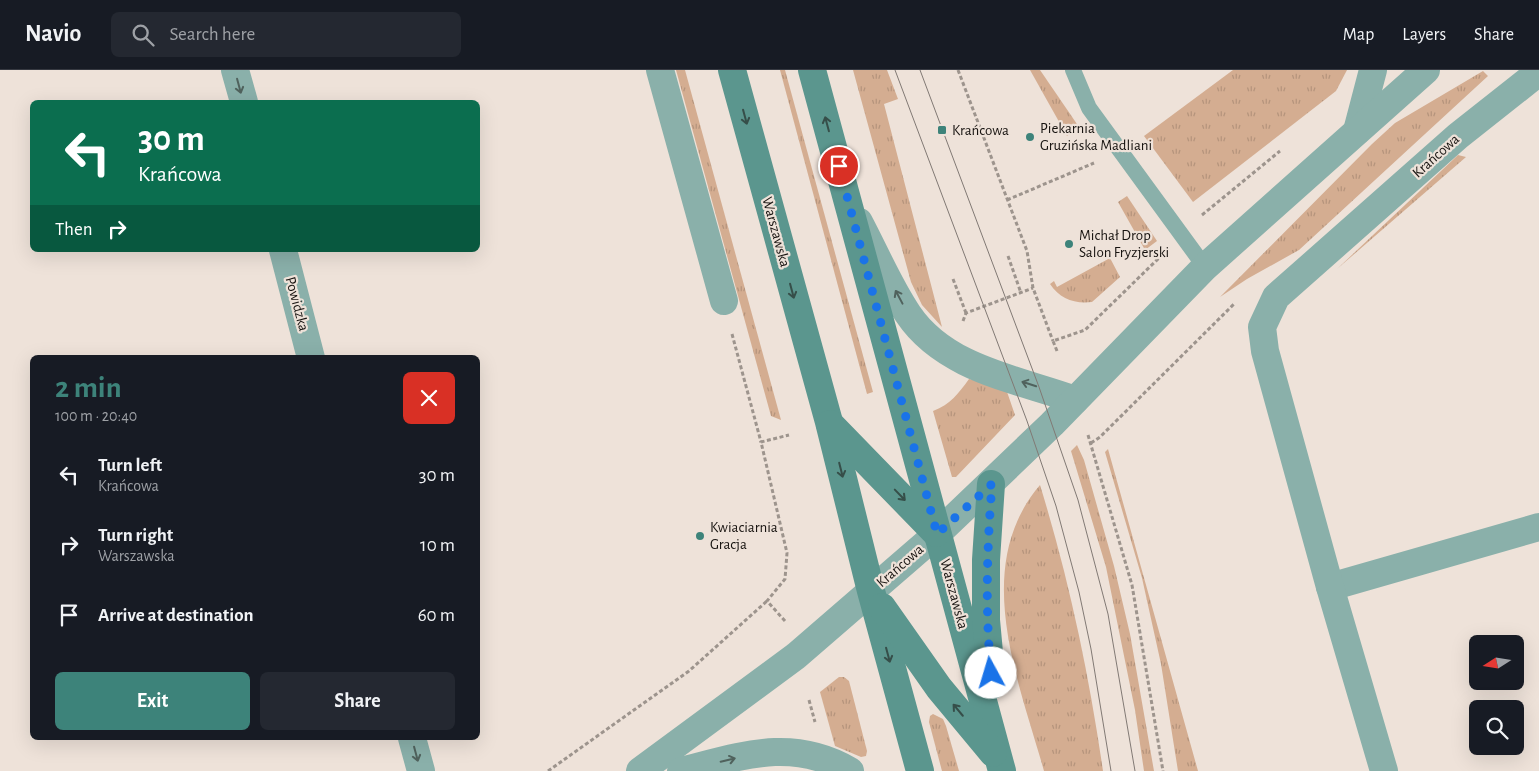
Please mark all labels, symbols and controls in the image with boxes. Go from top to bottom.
search box [111,12,461,57]
icon: search [129,21,157,49]
text: Navio [25,22,81,46]
text: Search here [169,25,255,44]
text: Map [1343,26,1374,44]
text: Layers [1402,26,1446,44]
text: Share [1474,26,1514,44]
one-way arrow [235,78,245,94]
one-way arrow [741,109,750,125]
one-way arrow [822,117,831,133]
icon: left [55,120,120,185]
place label: Piekarnia Gruzińska Madliani [1040,121,1152,153]
text: 30 m [138,122,205,157]
place label: Krańcowa [952,123,1009,138]
marker: Krańcowa [936,124,948,136]
marker: Piekarnia Gruzińska Madliani [1024,131,1036,143]
street label: Krańcowa [1410,131,1462,181]
pin [818,145,860,187]
icon: arrive [825,152,853,180]
text: Krańcowa [138,163,222,185]
street label: Warszawska [759,195,793,269]
icon: right [103,215,131,243]
text: Then [55,220,93,239]
place label: Michał Drop Salon Fryzjerski [1079,228,1169,260]
marker: Michał Drop Salon Fryzjerski [1063,238,1075,250]
street label: Powidzka [283,275,311,333]
one-way arrow [788,282,798,298]
one-way arrow [894,290,903,305]
button: close [403,372,455,424]
text: 2 min [55,373,122,403]
one-way arrow [1022,379,1038,388]
text: 100 m · 20:40 [55,408,137,424]
text: Turn left [98,456,162,475]
icon: left [55,461,83,489]
one-way arrow [837,461,846,477]
text: 30 m [419,466,455,485]
text: Krańcowa [98,478,159,494]
one-way arrow [894,489,906,501]
place label: Kwiaciarnia Gracja [710,520,778,552]
text: Turn right [98,526,173,545]
marker: Kwiaciarnia Gracja [694,530,706,542]
icon: right [55,531,83,559]
text: 10 m [420,536,455,555]
street label: Krańcowa [874,542,926,590]
text: Warszawska [98,548,175,564]
street label: Warszawska [937,557,971,631]
icon: arrive [55,601,83,629]
text: Arrive at destination [98,606,254,625]
text: 60 m [418,606,455,625]
north arrow [1469,635,1524,690]
map controls [1469,635,1524,755]
position arrow [964,646,1016,698]
one-way arrow [884,647,894,663]
button: Exit [55,672,250,730]
button: Share [260,672,455,730]
button: search [1469,700,1524,755]
one-way arrow [952,704,963,717]
one-way arrow [412,746,422,762]
one-way arrow [720,754,736,764]

